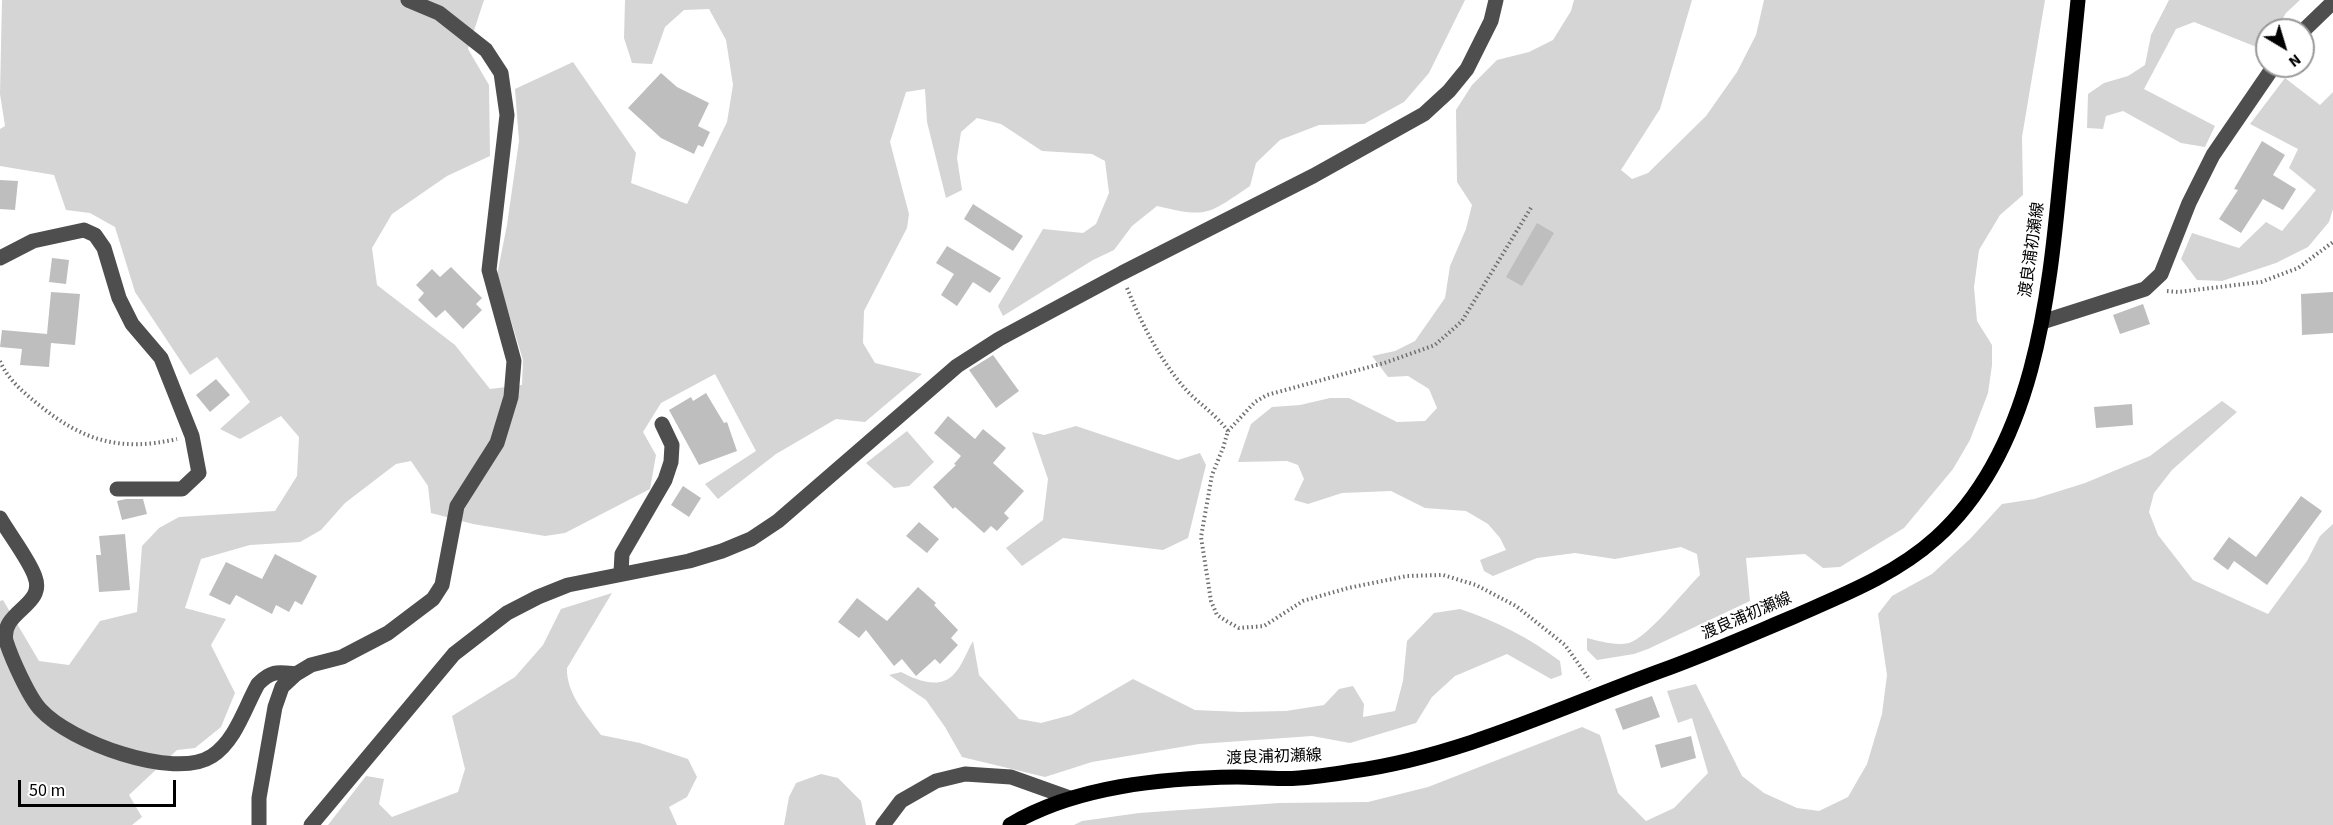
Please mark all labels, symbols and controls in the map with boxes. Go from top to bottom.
north arrow [2255,18,2315,78]
text: N [2284,49,2306,73]
street label: 渡良浦初瀬線 [2017,201,2049,299]
street label: 渡良浦初瀬線 [1699,589,1795,645]
street label: 渡良浦初瀬線 [1226,747,1322,769]
scale bar [21,768,178,806]
text: 50 m [29,778,65,803]

